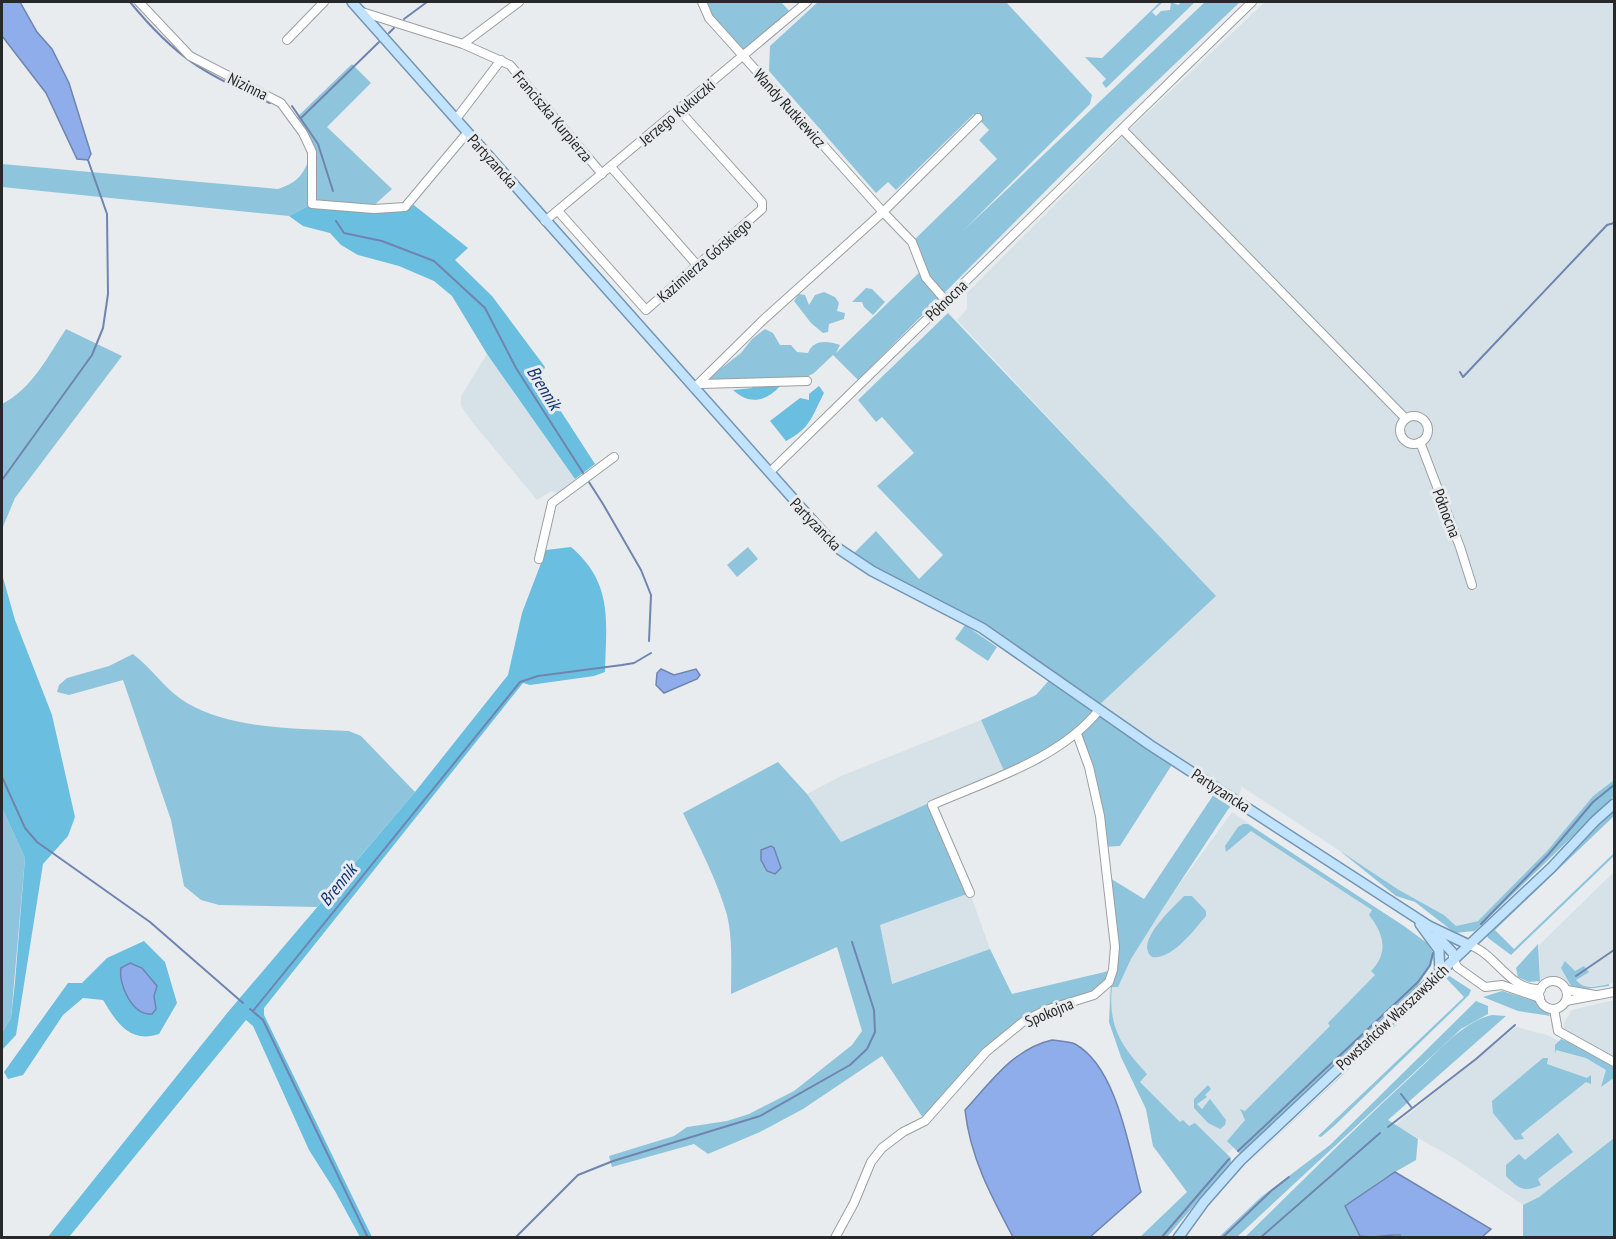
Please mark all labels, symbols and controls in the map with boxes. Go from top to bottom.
street label: Wandy Rutkiewicz [749,65,831,152]
street label: Franciszka Kurpierza [509,66,597,166]
street label: Nizinna [225,68,271,104]
street label: Jerzego Kukuczki [634,75,719,150]
street label: Partyzancka [464,130,522,192]
street label: Kazimierza Górskiego [653,214,755,306]
street label: Północna [921,275,971,325]
water label: Brennik [522,361,568,416]
street label: Północna [1429,486,1465,540]
street label: Partyzancka [786,493,846,555]
street label: Partyzancka [1188,764,1254,816]
water label: Brennik [314,857,363,910]
street label: Powstańców Warszawskich [1332,960,1452,1074]
street label: Spokojna [1022,993,1076,1031]

